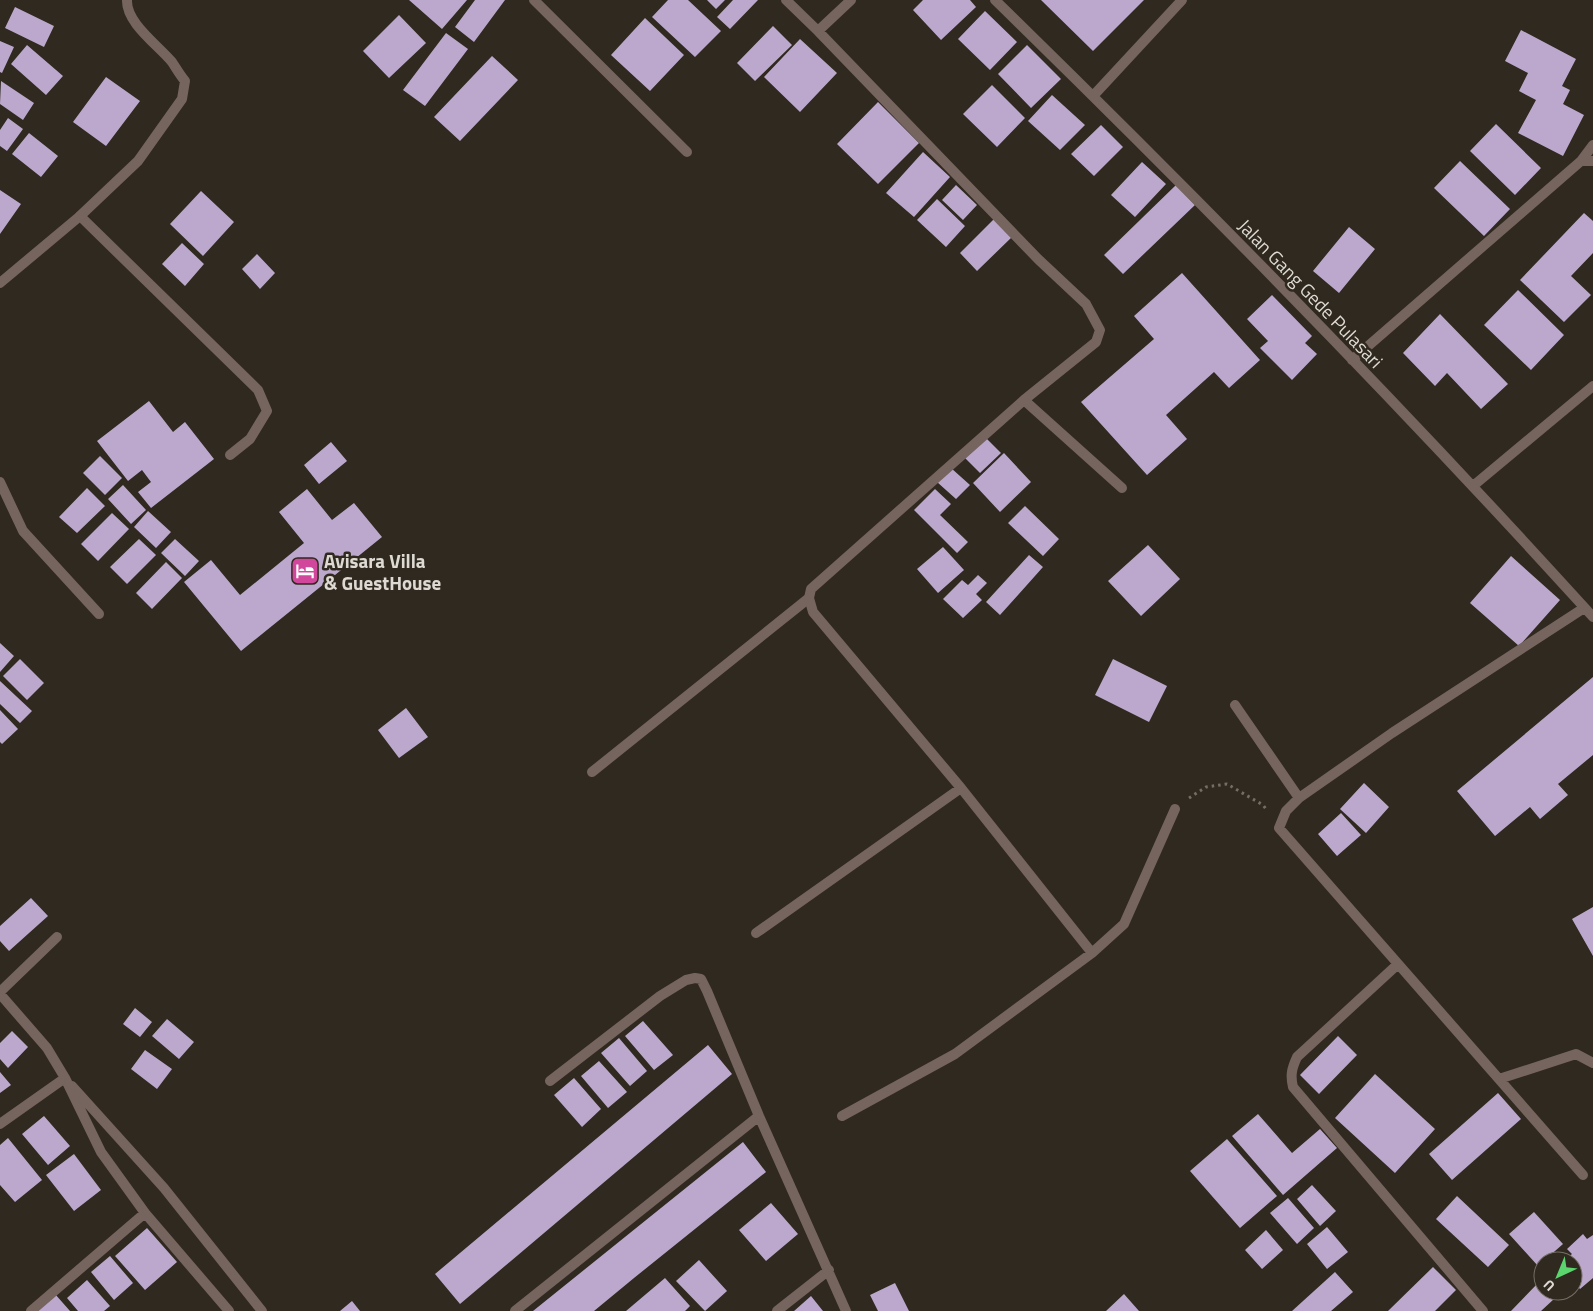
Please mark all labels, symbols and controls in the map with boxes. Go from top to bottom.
street label: Jalan Gang Gede Pulasari [1232,212,1390,374]
place label: Avisara Villa & GuestHouse [324,546,442,597]
hotel icon: Avisara Villa & GuestHouse [290,556,320,586]
north arrow [1533,1251,1583,1301]
text: U [1538,1275,1559,1296]

